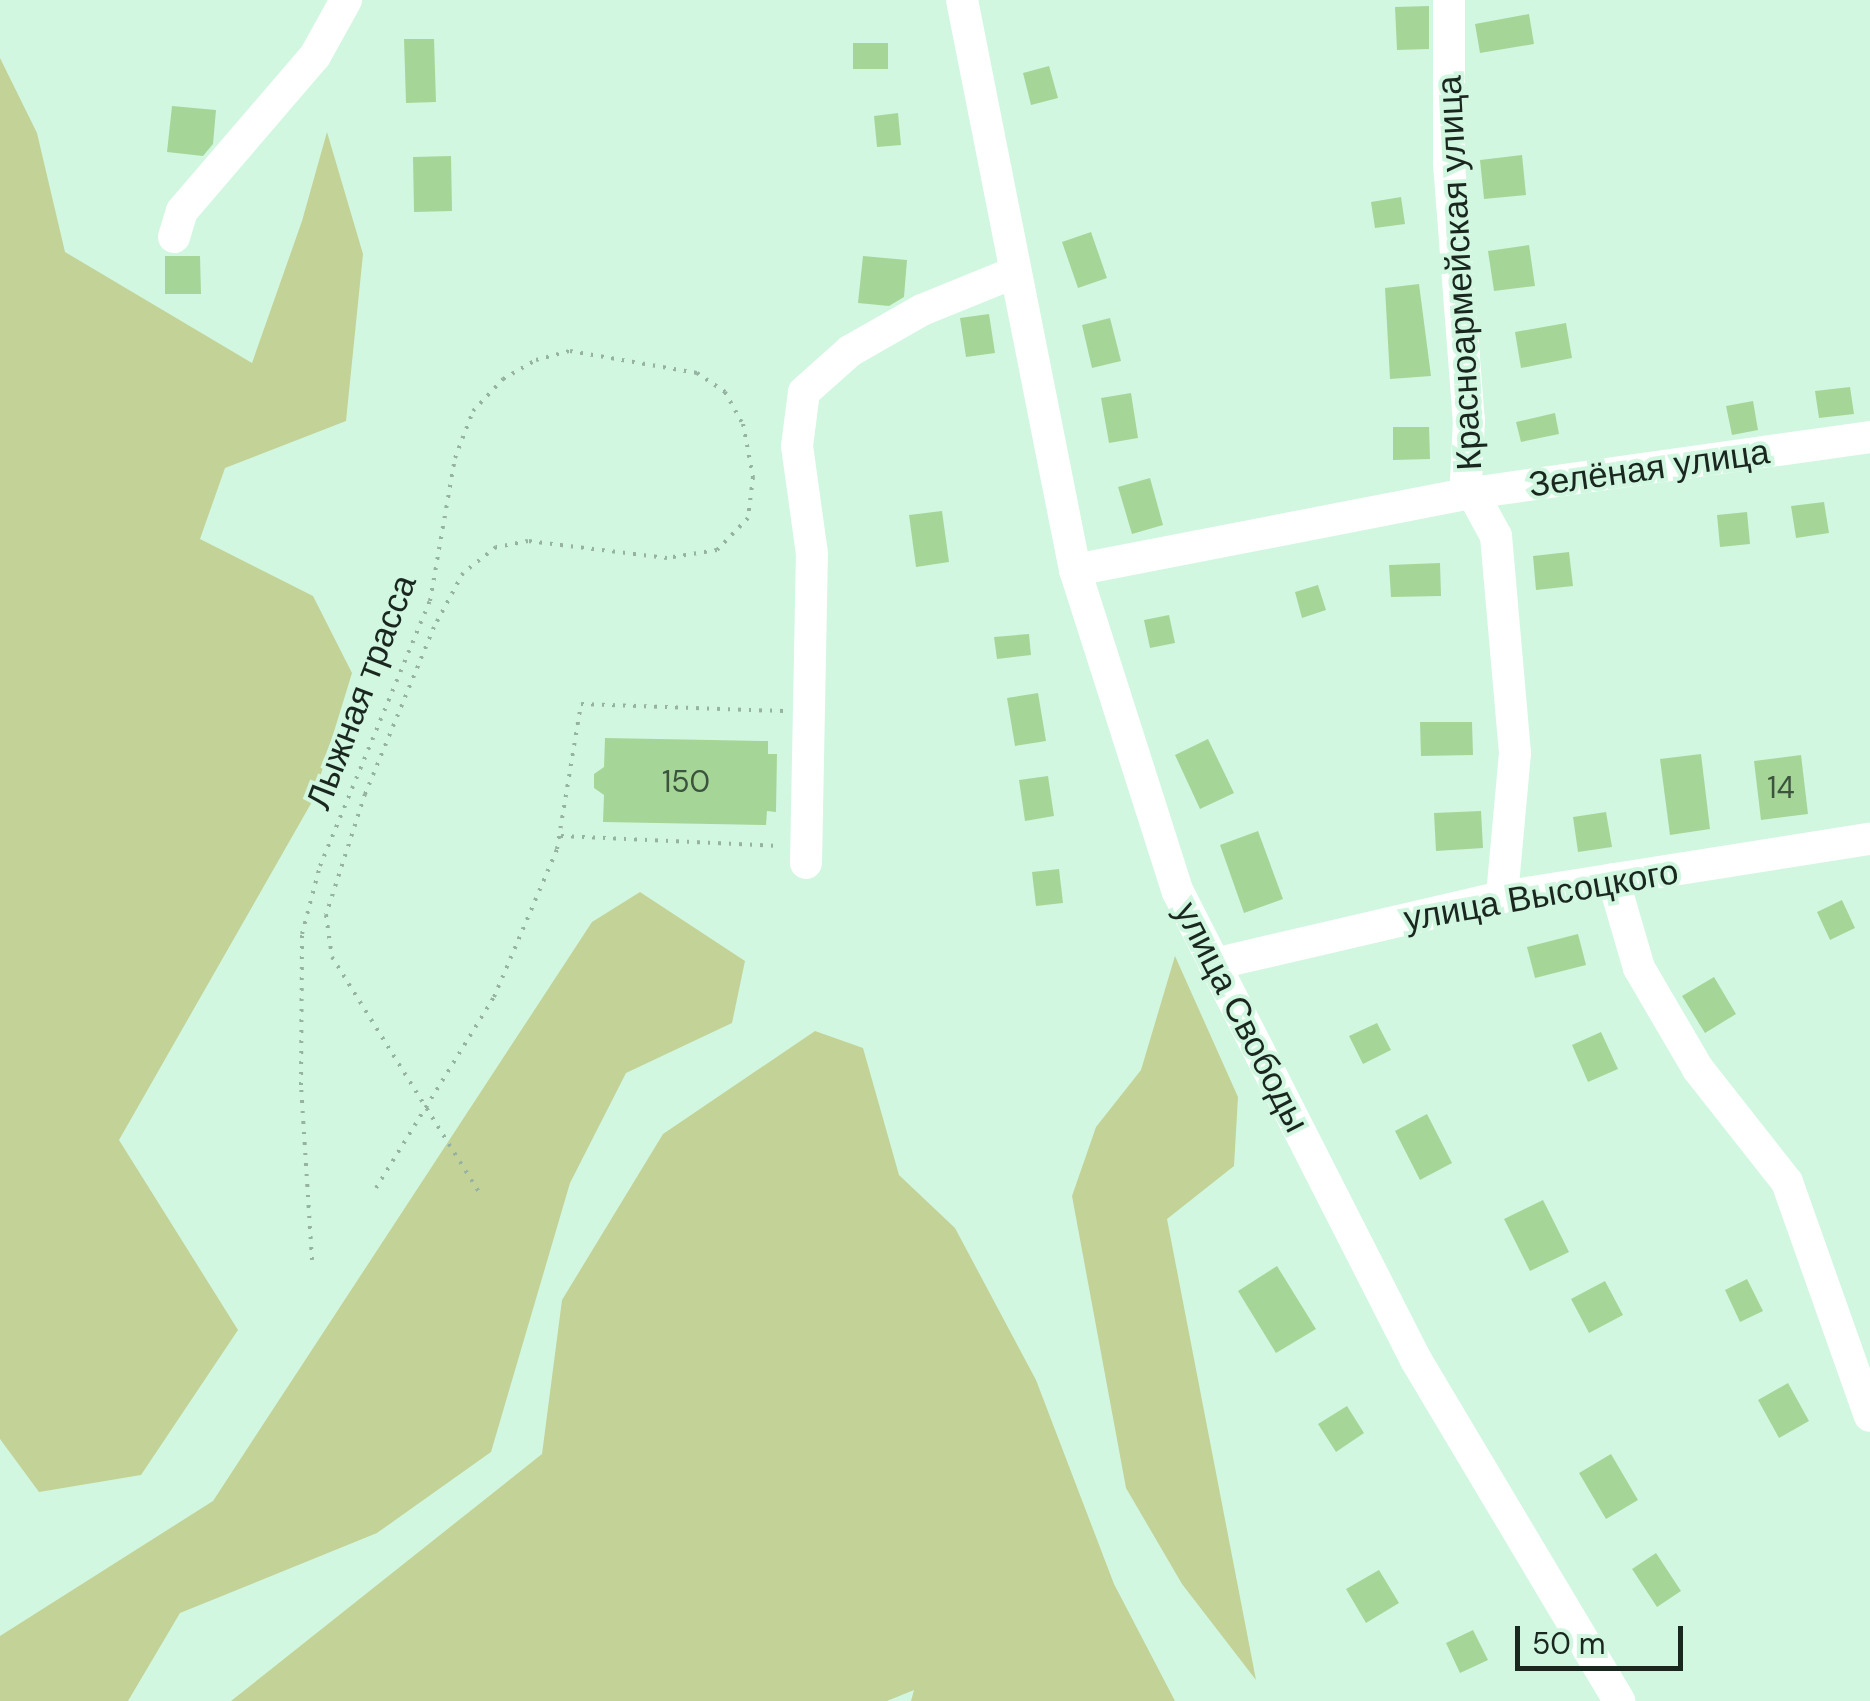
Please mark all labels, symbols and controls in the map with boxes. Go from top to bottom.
street label: Красноармейская улица [1428,75,1490,471]
street label: Зелёная улица [1526,430,1772,506]
street label: Лыжная трасса [297,569,425,815]
house number: 150 [662,764,710,800]
house number: 14 [1767,770,1795,806]
street label: улица Высоцкого [1400,850,1682,940]
street label: улица Свободы [1166,895,1318,1139]
scale bar [1520,1606,1688,1668]
text: 50 m [1532,1624,1606,1663]

